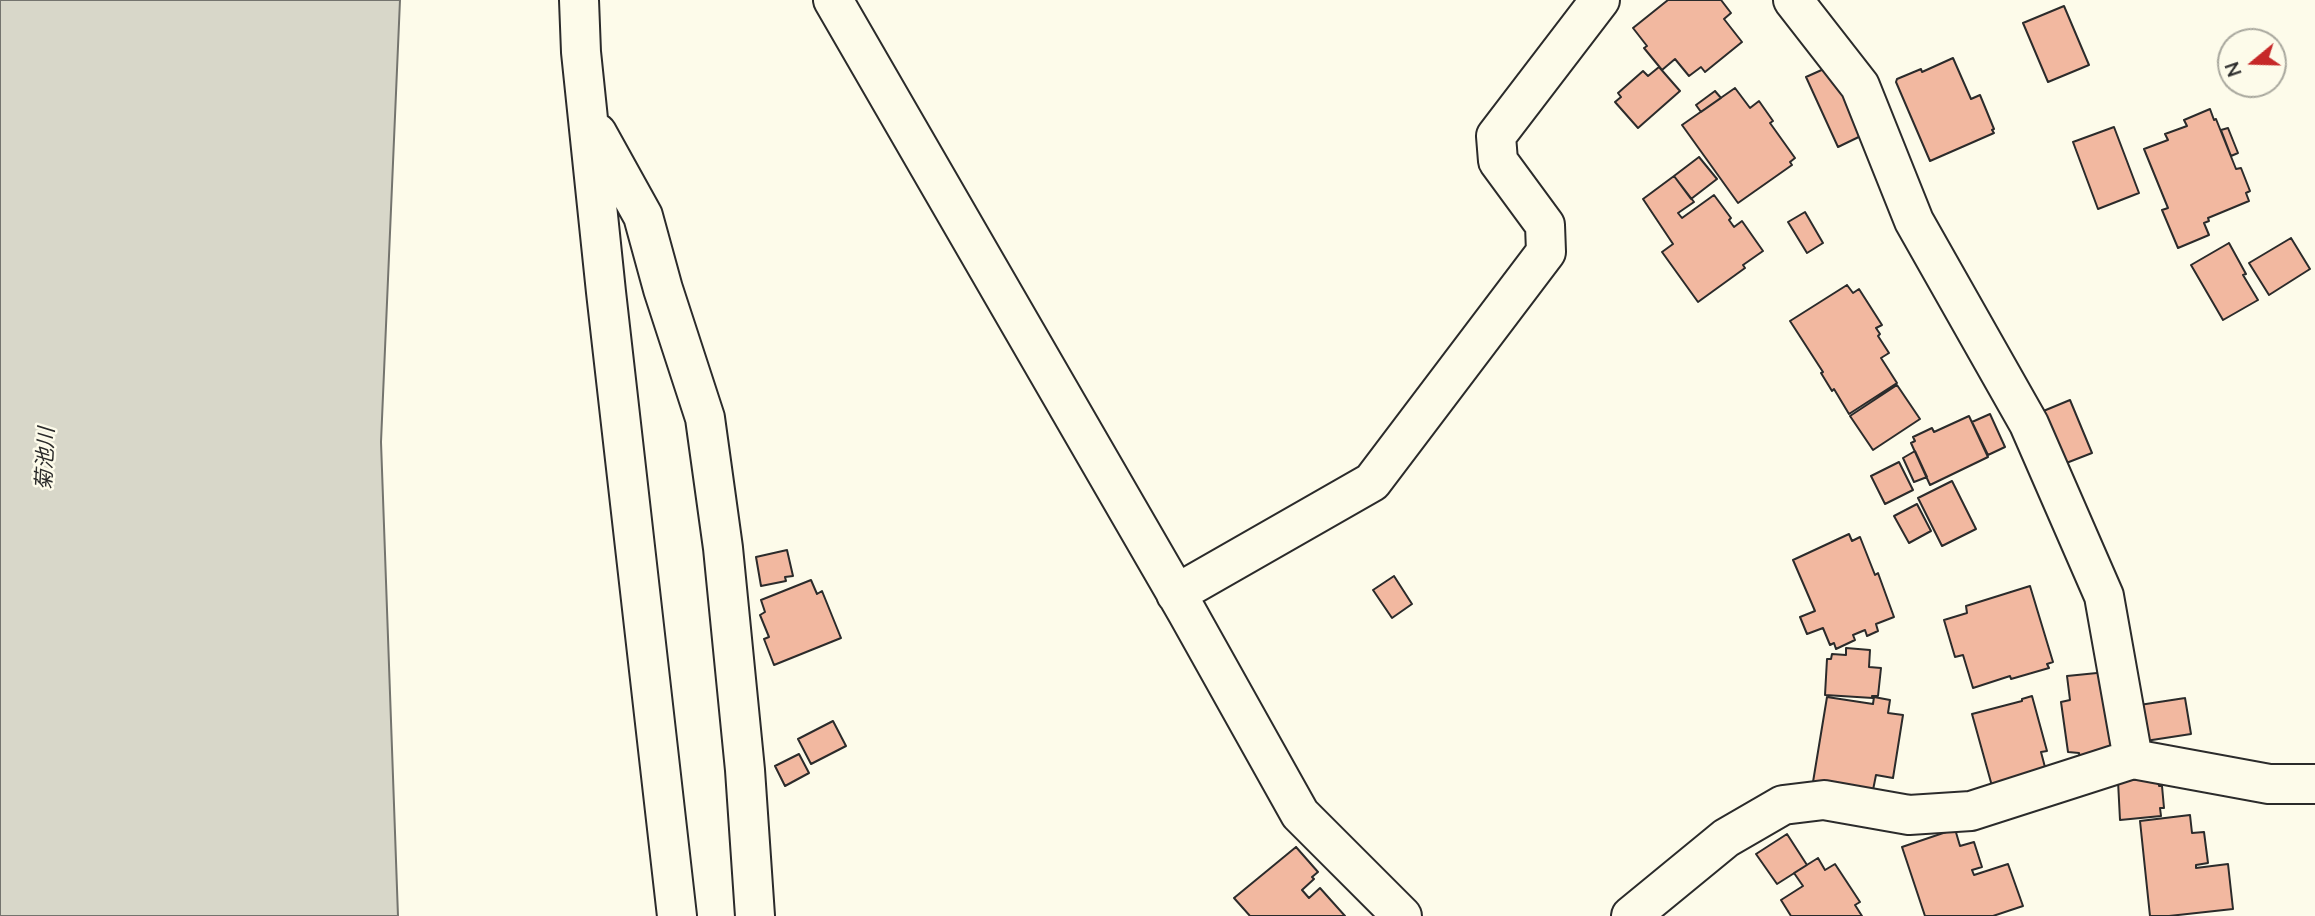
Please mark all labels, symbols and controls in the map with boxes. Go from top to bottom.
north arrow [2217,28,2287,98]
text: N [2219,58,2249,80]
water label: 菊池川 [33,427,61,491]

